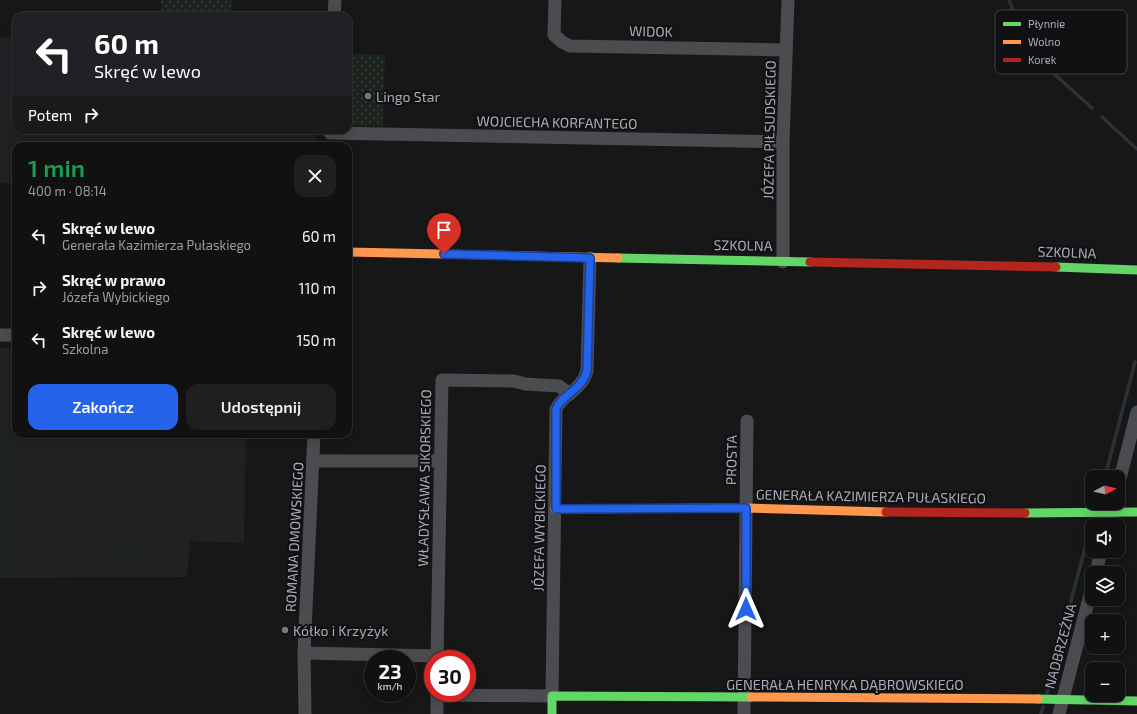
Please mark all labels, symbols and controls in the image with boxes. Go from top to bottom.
legend [995,10,1127,74]
text: Płynnie [1028,17,1065,30]
street label: WIDOK [629,22,674,40]
text: 60 m [94,26,159,60]
icon: left [28,28,80,80]
text: Wolno [1028,35,1060,48]
text: Korek [1028,53,1057,66]
text: Skręć w lewo [94,60,201,82]
street label: JÓZEFA PIŁSUDSKIEGO [759,60,779,200]
place label: Lingo Star [376,88,440,105]
marker: Lingo Star [363,91,373,101]
icon: right [80,104,102,126]
text: Potem [28,106,72,124]
street label: WOJCIECHA KORFANTEGO [476,112,638,132]
text: 1 min [28,153,85,182]
button: close [294,155,336,197]
text: 400 m · 08:14 [28,183,107,199]
pin [427,213,461,254]
text: Skręć w lewo [62,219,155,237]
icon: arrive [433,219,455,241]
icon: left [28,225,50,247]
text: 60 m [302,227,336,245]
street label: SZKOLNA [713,236,773,254]
text: Generała Kazimierza Pułaskiego [62,237,251,253]
street label: SZKOLNA [1037,242,1097,262]
text: Skręć w prawo [62,271,166,289]
icon: right [28,277,50,299]
text: 110 m [299,279,336,297]
text: Józefa Wybickiego [62,289,170,305]
text: Skręć w lewo [62,323,155,341]
icon: left [28,329,50,351]
text: 150 m [296,331,336,349]
text: Szkolna [62,341,108,357]
button: Zakończ [28,384,178,430]
button: Udostępnij [186,384,336,430]
street label: WŁADYSŁAWA SIKORSKIEGO [414,389,434,567]
street label: PROSTA [722,435,740,485]
street label: ROMANA DMOWSKIEGO [282,462,306,612]
street label: JÓZEFA WYBICKIEGO [529,464,549,592]
north arrow [1085,470,1125,510]
map controls [1085,470,1125,702]
street label: GENERAŁA KAZIMIERZA PUŁASKIEGO [756,485,986,507]
button: sound [1085,518,1125,558]
button: layers [1085,566,1125,606]
position arrow [725,588,767,630]
street label: NADBRZEŻNA [1040,601,1080,690]
button: + [1085,614,1125,654]
place label: Kółko i Krzyżyk [293,622,388,639]
marker: Kółko i Krzyżyk [280,625,290,635]
speed limit sign: 30 [424,650,476,702]
text: 23 [379,659,401,683]
button: − [1085,662,1125,702]
street label: GENERAŁA HENRYKA DĄBROWSKIEGO [726,676,964,693]
text: km/h [378,680,402,692]

